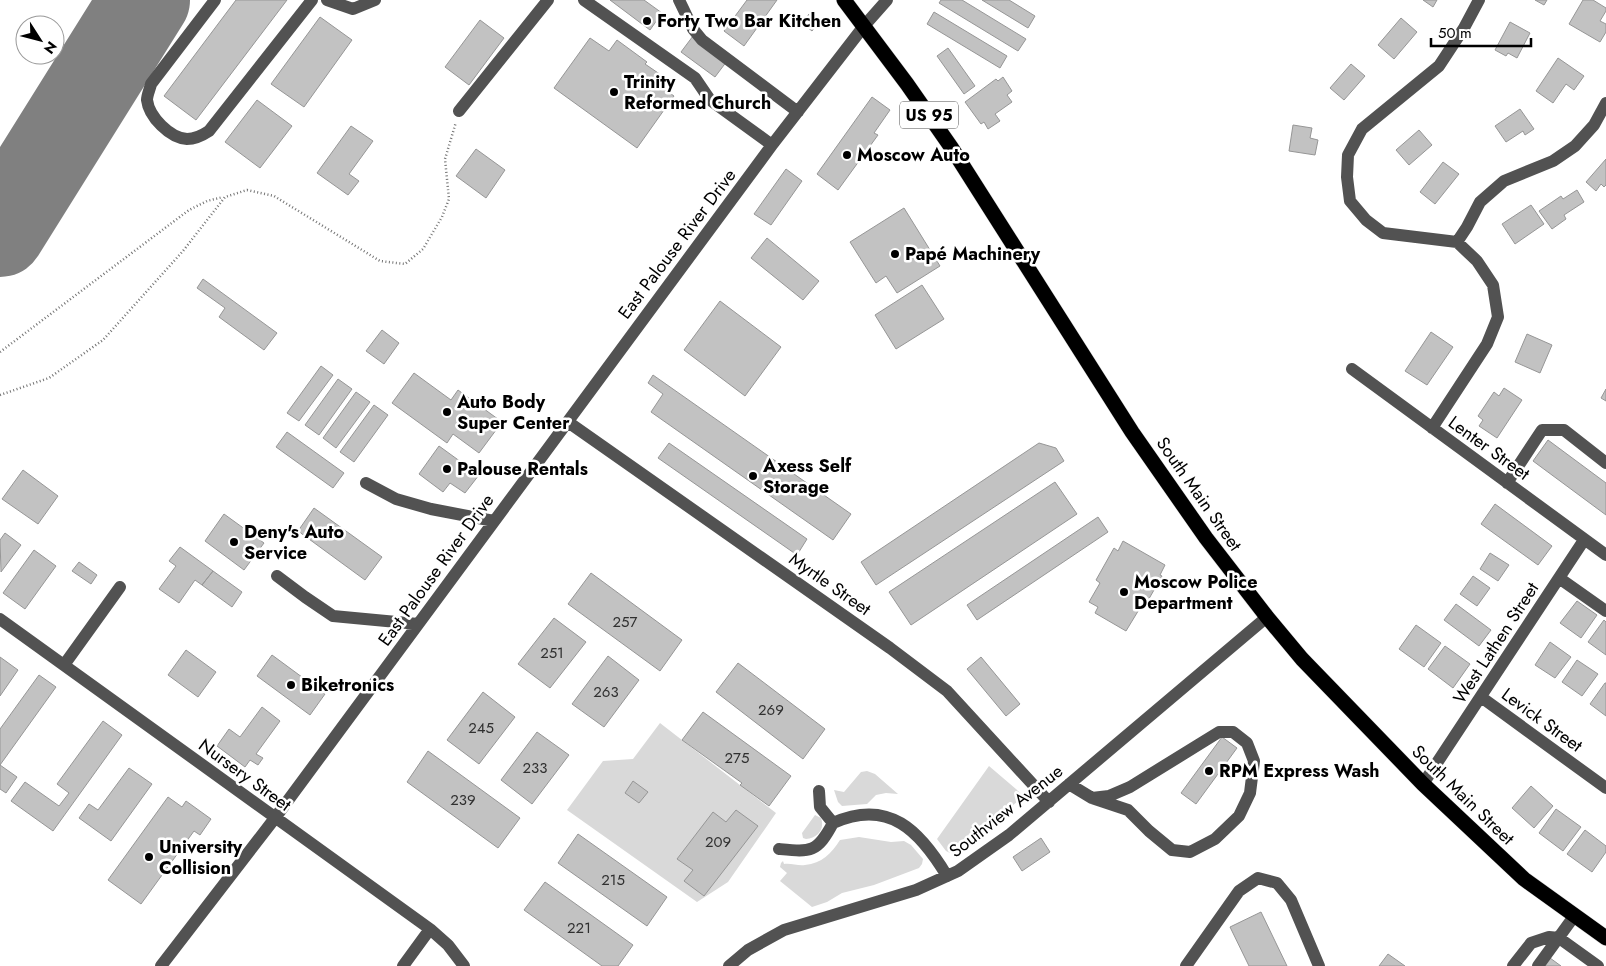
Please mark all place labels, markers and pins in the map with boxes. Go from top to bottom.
place label: Forty Two Bar Kitchen [657,8,841,34]
marker: Forty Two Bar Kitchen [641,15,653,27]
place label: Trinity Reformed Church [624,69,771,116]
marker: Trinity Reformed Church [608,86,620,98]
place label: Moscow Auto [857,142,970,168]
marker: Moscow Auto [841,149,853,161]
place label: Papé Machinery [905,241,1041,267]
marker: Papé Machinery [889,248,901,260]
place label: Auto Body Super Center [456,389,570,436]
marker: Auto Body Super Center [441,406,453,418]
place label: Axess Self Storage [762,453,852,500]
place label: Palouse Rentals [457,456,588,482]
marker: Palouse Rentals [441,463,453,475]
marker: Axess Self Storage [747,470,759,482]
place label: Deny's Auto Service [244,519,344,566]
marker: Deny's Auto Service [228,536,240,548]
place label: Moscow Police Department [1134,569,1258,616]
marker: Moscow Police Department [1118,586,1130,598]
place label: Biketronics [301,672,394,698]
marker: Biketronics [285,679,297,691]
place label: RPM Express Wash [1219,758,1380,784]
marker: RPM Express Wash [1203,765,1215,777]
place label: University Collision [159,834,243,881]
marker: University Collision [143,851,155,863]

